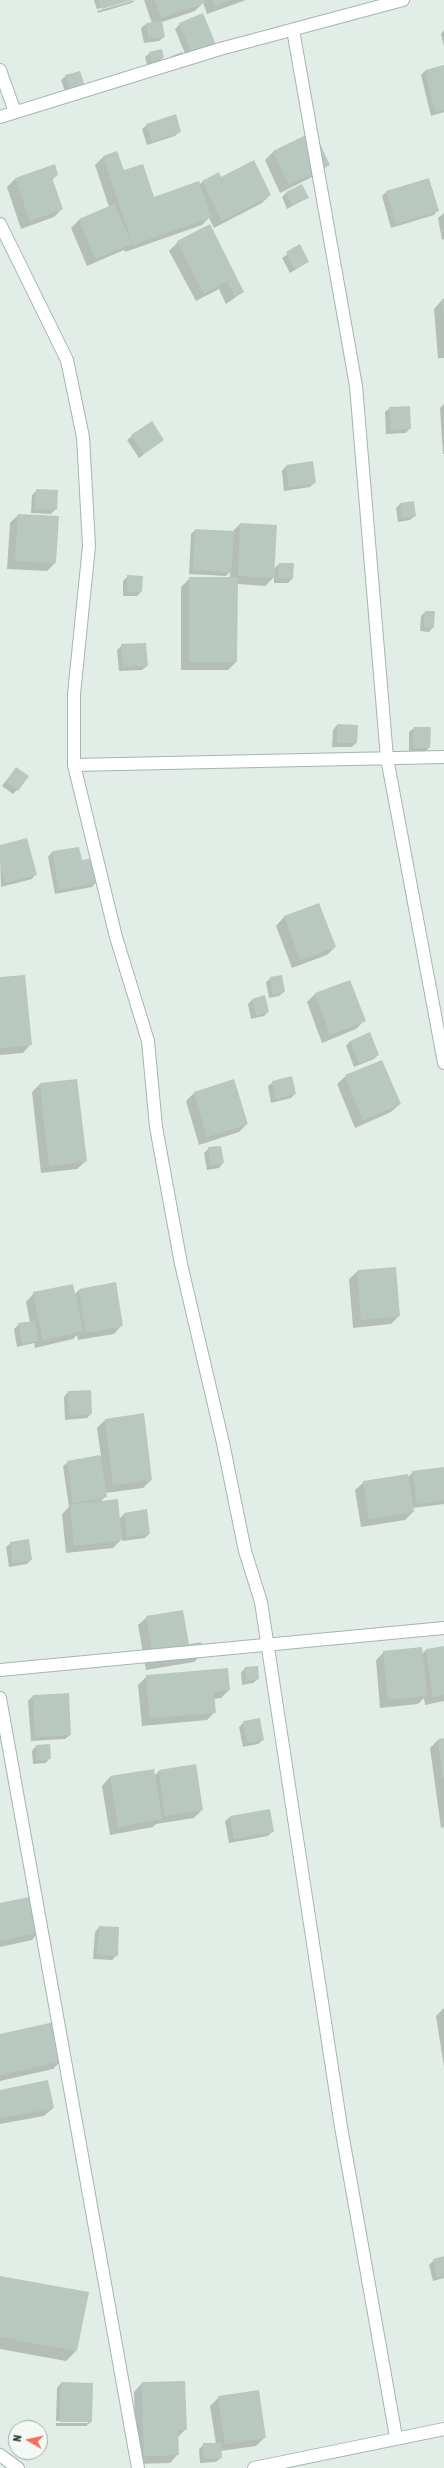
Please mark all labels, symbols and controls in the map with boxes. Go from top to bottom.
north arrow [8,2420,48,2460]
text: N [11,2434,24,2442]

